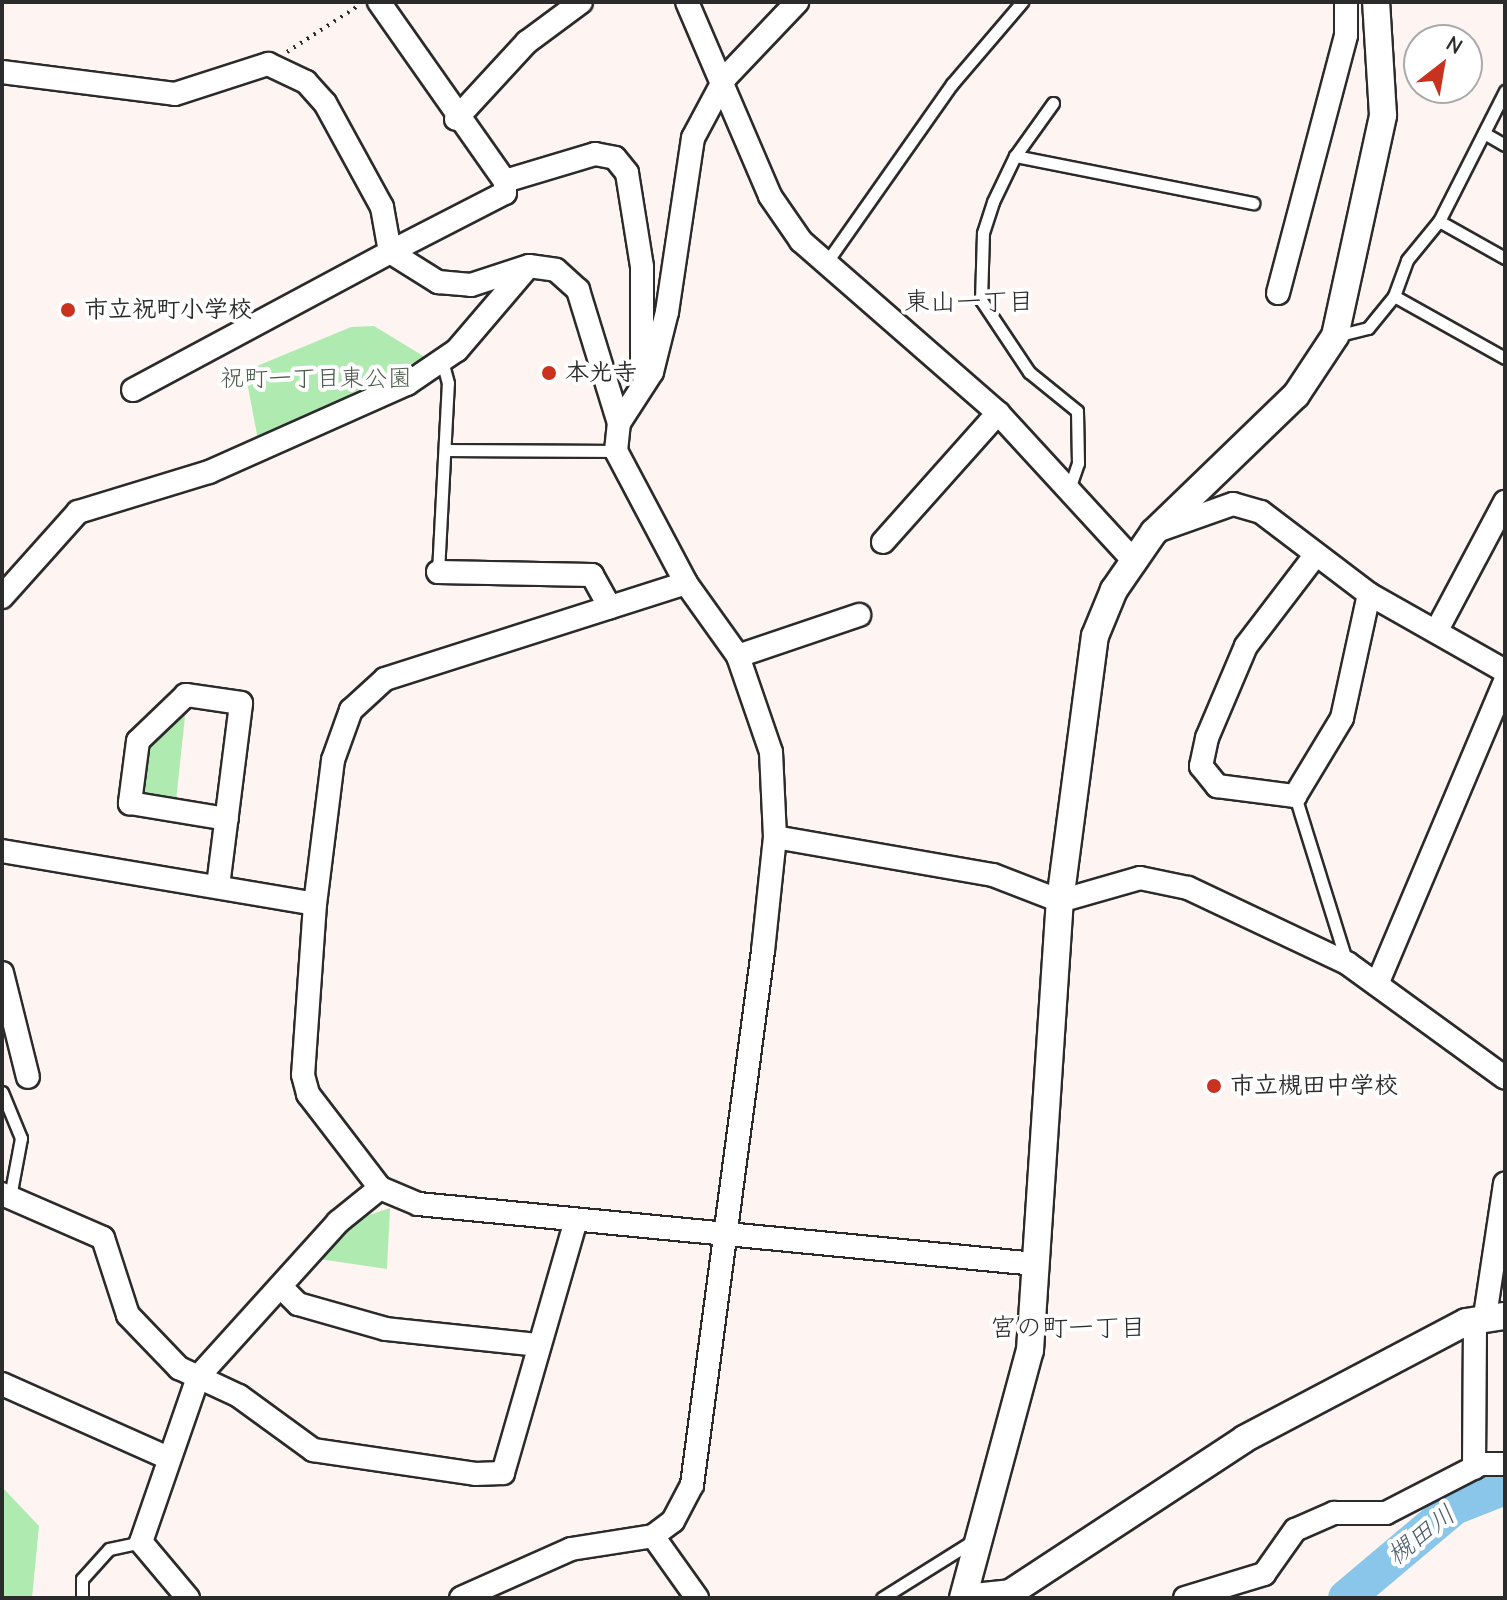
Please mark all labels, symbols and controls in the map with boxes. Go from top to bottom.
north arrow [1403,24,1483,104]
text: N [1441,30,1467,60]
district label: 東山一丁目 [904,287,1034,319]
place label: 市立祝町小学校 [84,296,252,324]
marker: 市立祝町小学校 [59,301,77,319]
place label: 本光寺 [565,359,637,387]
marker: 本光寺 [540,364,558,382]
park label: 祝町一丁目東公園 [220,365,412,393]
place label: 市立槻田中学校 [1230,1072,1398,1100]
marker: 市立槻田中学校 [1205,1077,1223,1095]
district label: 宮の町一丁目 [990,1313,1146,1345]
water label: 槻田川 [1382,1500,1462,1572]

